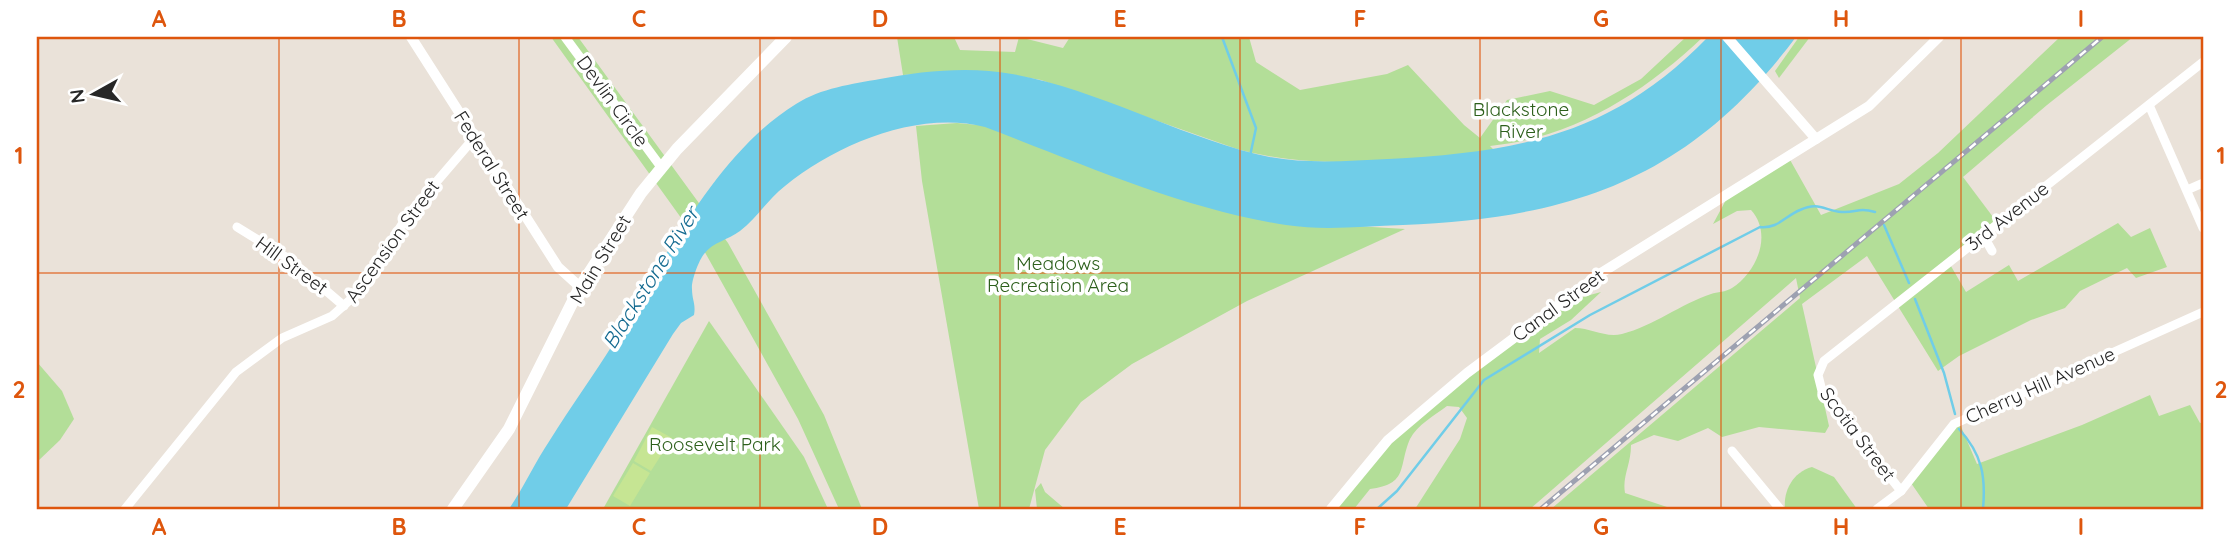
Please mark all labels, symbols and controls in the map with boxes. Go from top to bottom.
text: A [152,4,167,33]
text: B [391,4,407,33]
text: C [632,4,646,33]
text: D [872,4,888,33]
text: E [1113,4,1127,33]
text: F [1354,4,1366,33]
text: G [1593,4,1609,33]
text: H [1833,4,1849,33]
text: I [2078,4,2084,33]
street label: Devlin Circle [572,51,654,151]
north arrow [60,60,130,130]
text: N [64,88,90,105]
park label: Blackstone River [1473,97,1569,143]
street label: Federal Street [449,106,535,224]
text: 1 [15,141,23,170]
text: 1 [2217,141,2225,170]
street label: Ascension Street [340,175,444,307]
street label: 3rd Avenue [1961,176,2053,256]
water label: Blackstone River [596,199,706,353]
street label: Main Street [564,210,636,308]
street label: Hill Street [251,231,333,299]
park label: Meadows Recreation Area [987,251,1129,297]
street label: Canal Street [1507,264,1609,346]
street label: Cherry Hill Avenue [1961,341,2119,429]
text: 2 [12,375,26,404]
text: 2 [2214,375,2228,404]
street label: Scotia Street [1815,382,1901,486]
park label: Roosevelt Park [649,432,781,456]
text: A [152,512,167,541]
text: B [391,512,407,541]
text: C [632,512,646,541]
text: D [872,512,888,541]
text: E [1113,512,1127,541]
text: F [1354,512,1366,541]
text: G [1593,512,1609,541]
text: H [1833,512,1849,541]
text: I [2078,512,2084,541]

